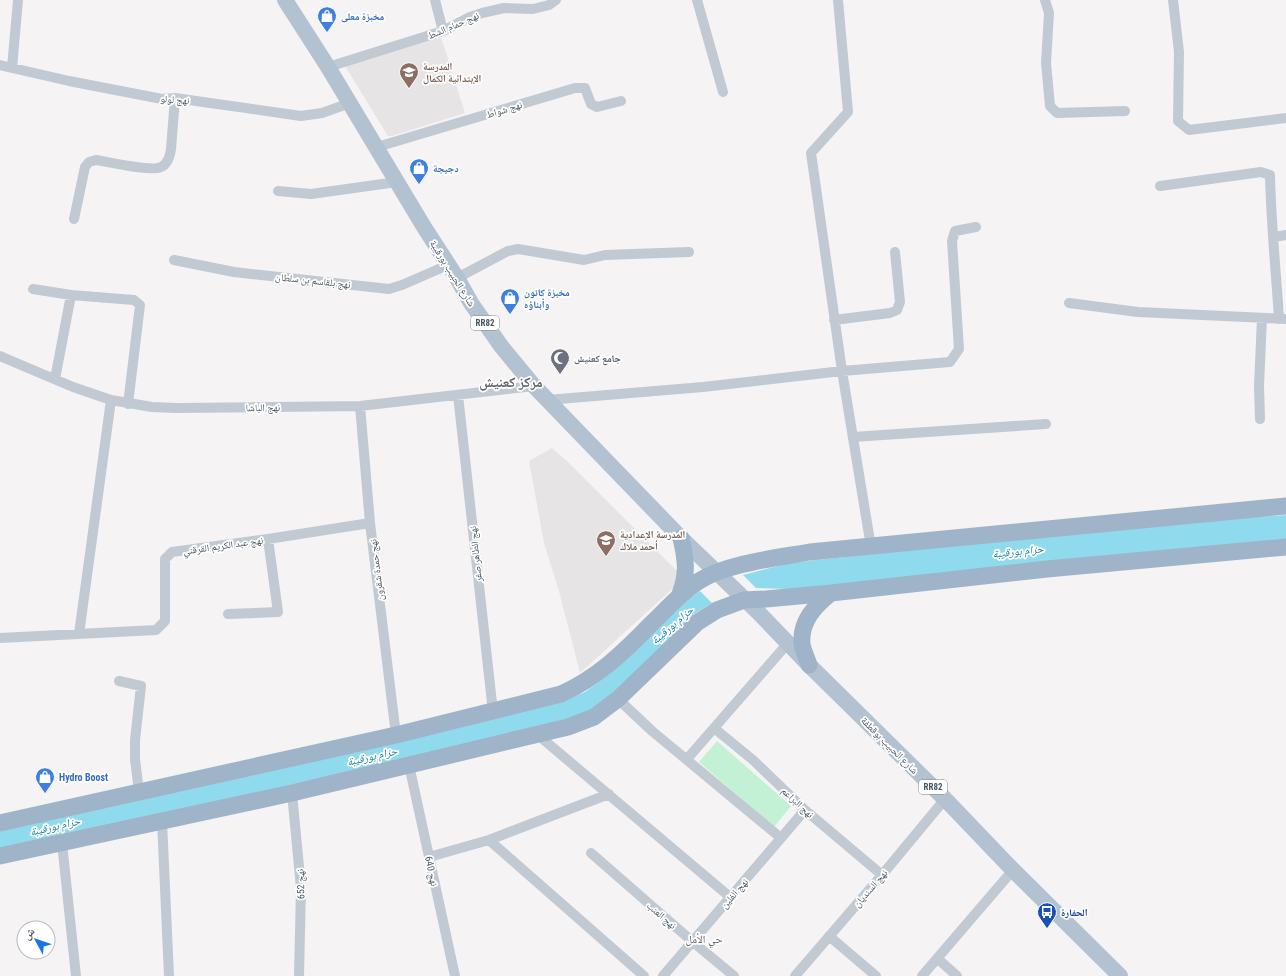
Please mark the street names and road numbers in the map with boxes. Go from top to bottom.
street label: نهج حمام الشط [426,10,481,43]
street label: نهج لولو [160,93,190,107]
street label: نهج شواط [485,99,524,121]
street label: شارع الحبيب بورقيبة [427,238,478,309]
street label: نهج بلقاسم بن سلطان [274,271,352,292]
road number: RR82 [471,316,499,330]
street label: نهج الباشا [246,402,281,414]
street label: نهج الطاهر صفر [467,525,485,583]
street label: نهج عبد الكريم القرقني [182,534,265,559]
street label: نهج حمدة شقرون [367,538,387,601]
street label: شارع الحبيب بوقطفة [858,715,921,777]
road number: RR82 [919,780,947,794]
street label: نهج البراعم [778,785,816,822]
street label: نهج 640 [422,855,440,888]
street label: نهج السنديان [851,867,891,910]
street label: نهج 652 [294,868,308,899]
street label: نهج الفلين [718,876,751,911]
street label: نهج العنب [644,900,679,932]

